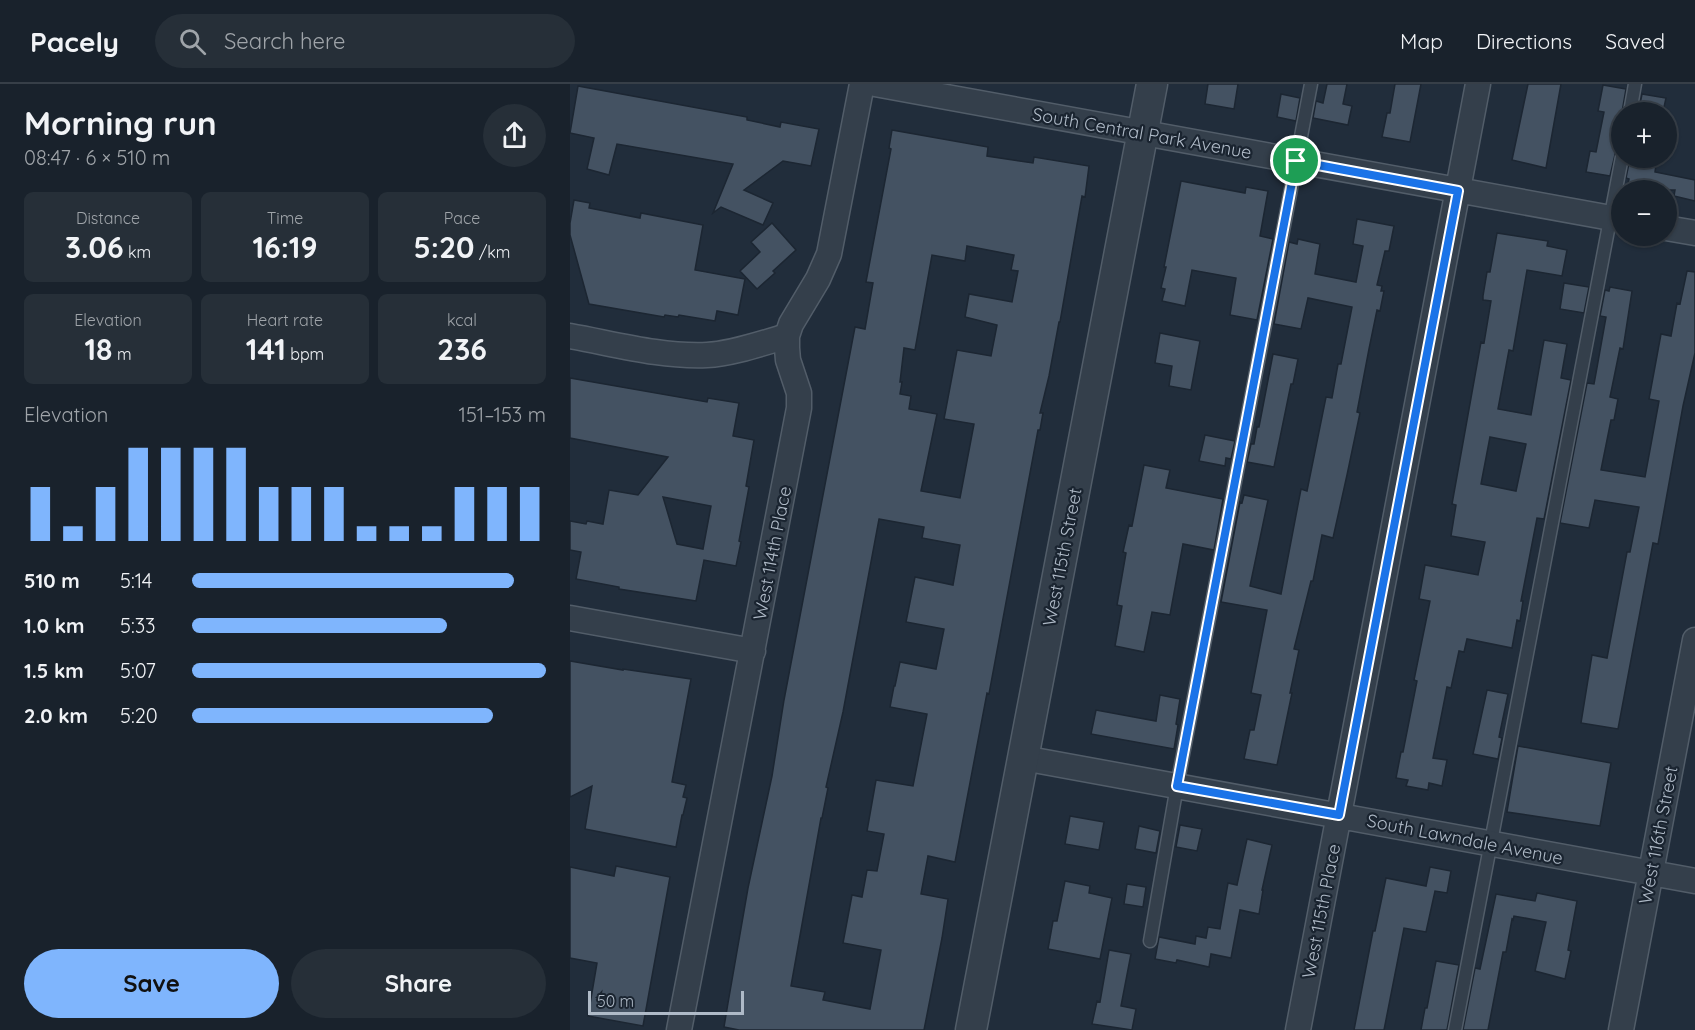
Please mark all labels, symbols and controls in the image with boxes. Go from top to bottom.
search box [155,14,575,68]
text: Pacely [30,24,119,59]
icon: search [176,25,209,58]
text: Search here [224,27,345,55]
text: Map [1400,28,1443,54]
text: Directions [1476,28,1572,54]
text: Saved [1605,28,1665,54]
text: Morning run [24,102,217,143]
street label: South Central Park Avenue [1031,102,1253,164]
map controls [1611,102,1677,246]
button: + [1611,102,1677,168]
button: share [483,104,546,167]
pin [1270,135,1321,186]
icon: arrive [1279,144,1312,177]
text: 08:47 · 6 × 510 m [24,145,170,170]
button: − [1611,180,1677,246]
text: Distance [76,208,140,228]
text: Time [267,208,303,228]
text: Pace [444,208,480,228]
text: 3.06 [65,228,124,266]
text: 16:19 [252,228,318,266]
text: 5:20 [414,228,475,266]
text: km [124,242,151,262]
text: /km [475,242,510,262]
text: Elevation [74,310,142,330]
text: Heart rate [247,310,323,330]
text: kcal [447,310,477,330]
text: 18 [84,330,113,368]
text: 141 [246,330,286,368]
text: 236 [437,330,487,368]
text: m [113,344,132,364]
text: bpm [286,344,324,364]
text: Elevation [24,402,108,427]
text: 151–153 m [459,402,546,427]
street label: West 114th Place [748,484,796,622]
street label: West 115th Street [1037,486,1087,628]
text: 510 m [24,568,80,593]
text: 5:14 [120,568,152,593]
text: 1.0 km [24,613,84,638]
text: 5:33 [120,613,156,638]
text: 1.5 km [24,658,84,683]
text: 5:07 [120,658,156,683]
text: 2.0 km [24,703,88,728]
text: 5:20 [120,703,158,728]
street label: West 116th Street [1633,764,1683,906]
street label: South Lawndale Avenue [1365,809,1565,869]
street label: West 115th Place [1297,842,1345,980]
button: Save [24,949,279,1018]
button: Share [291,949,546,1018]
scale bar [588,988,744,1016]
text: 50 m [597,991,634,1011]

